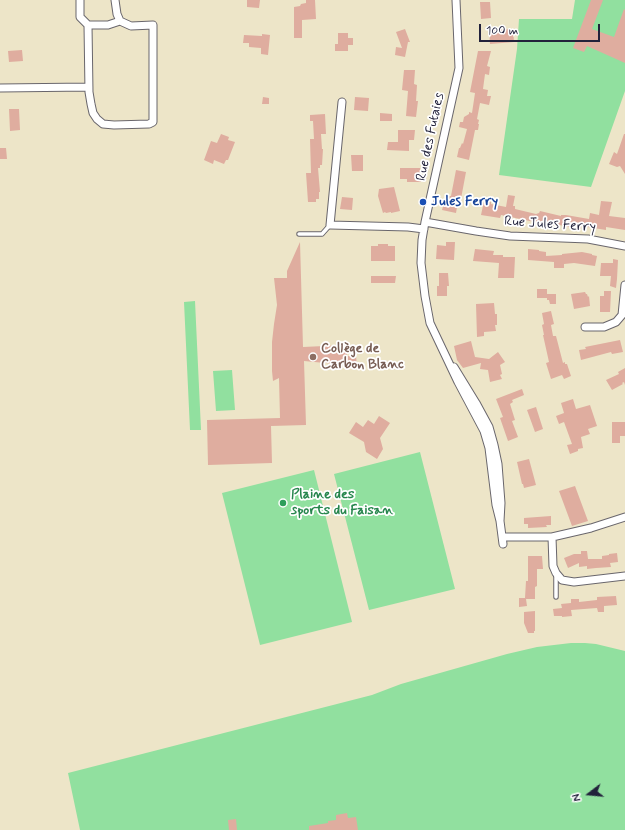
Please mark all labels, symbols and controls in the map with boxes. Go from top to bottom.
scale bar [481,16,602,42]
text: 100 m [486,23,518,39]
street label: Rue des Futaies [413,91,449,183]
place label: Jules Ferry [431,194,498,210]
marker: Jules Ferry [418,197,428,207]
street label: Rue Jules Ferry [504,213,596,237]
place label: Collège de Carbon Blanc [321,341,404,374]
marker: Collège de Carbon Blanc [308,352,318,362]
place label: Plaine des sports du Faisan [291,487,393,520]
marker: Plaine des sports du Faisan [278,498,288,508]
north arrow [569,774,609,814]
text: N [570,792,585,803]

